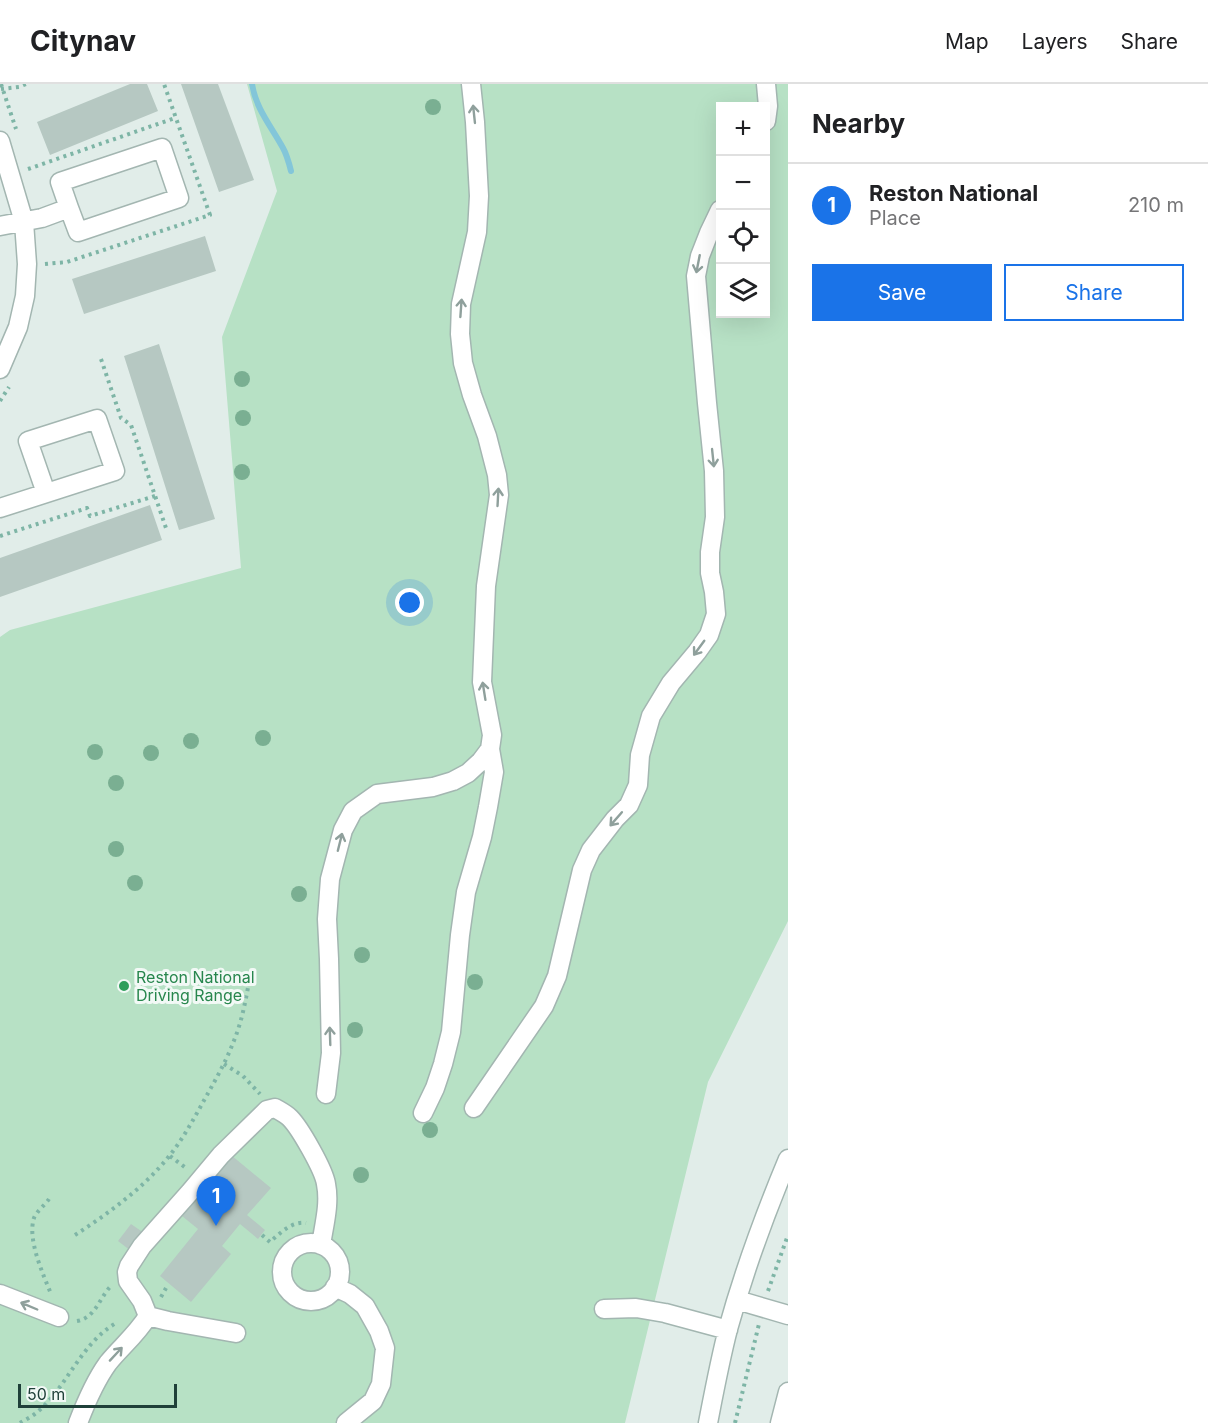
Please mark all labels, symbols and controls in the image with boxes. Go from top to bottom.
text: Citynav [30,24,136,58]
text: Map [945,29,989,54]
text: Layers [1022,29,1088,54]
text: Share [1121,29,1178,54]
map controls [716,102,770,318]
button: + [716,102,770,156]
one-way arrow [468,105,479,125]
text: Nearby [812,108,905,139]
button: − [716,156,770,210]
text: Reston National [869,180,1038,206]
text: 1 [827,193,836,217]
text: 210 m [1128,193,1184,217]
text: Place [869,206,921,230]
button: locate [716,210,770,264]
one-way arrow [692,254,703,273]
button: layers [716,264,770,318]
button: Save [812,264,992,321]
button: Share [1004,264,1184,321]
one-way arrow [456,298,467,318]
one-way arrow [708,448,719,468]
one-way arrow [492,488,503,508]
your location [395,588,424,617]
one-way arrow [693,639,705,655]
one-way arrow [478,682,489,701]
one-way arrow [609,811,623,826]
one-way arrow [334,833,346,852]
place label: Reston National Driving Range [136,967,255,1005]
marker: Reston National Driving Range [117,979,131,993]
one-way arrow [325,1026,336,1046]
pin: 1 [196,1176,236,1226]
one-way arrow [21,1300,39,1311]
one-way arrow [109,1347,123,1362]
scale bar [18,1381,177,1408]
text: 50 m [27,1384,65,1404]

